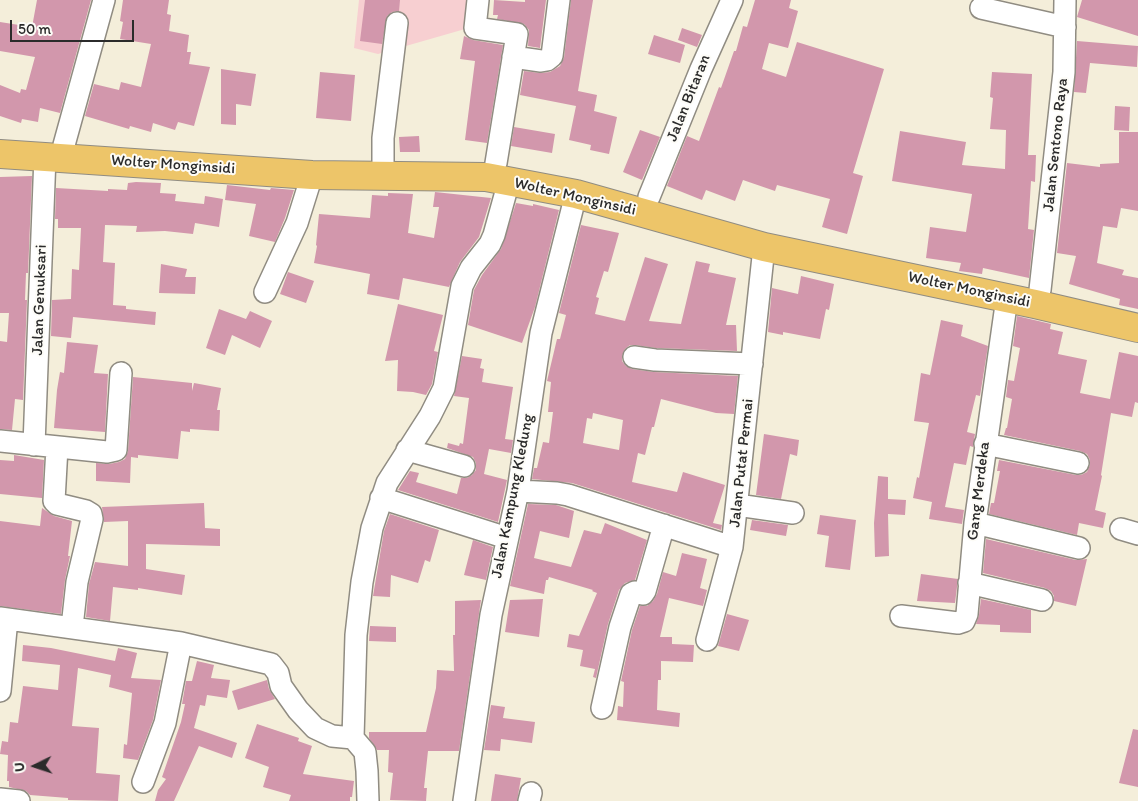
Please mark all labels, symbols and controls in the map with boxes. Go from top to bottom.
scale bar [12,10,136,42]
text: 50 m [18,20,51,38]
street label: Jalan Bitaran [663,52,715,144]
street label: Jalan Sentono Raya [1039,77,1073,213]
street label: Wolter Monginsidi [110,151,236,179]
street label: Wolter Monginsidi [512,174,638,220]
street label: Jalan Genuksari [28,244,52,356]
street label: Wolter Monginsidi [906,268,1032,312]
street label: Jalan Putat Permai [726,398,758,528]
street label: Jalan Kampung Kledung [488,412,538,580]
street label: Gang Merdeka [963,440,995,542]
north arrow [10,741,60,791]
text: U [11,762,28,772]

